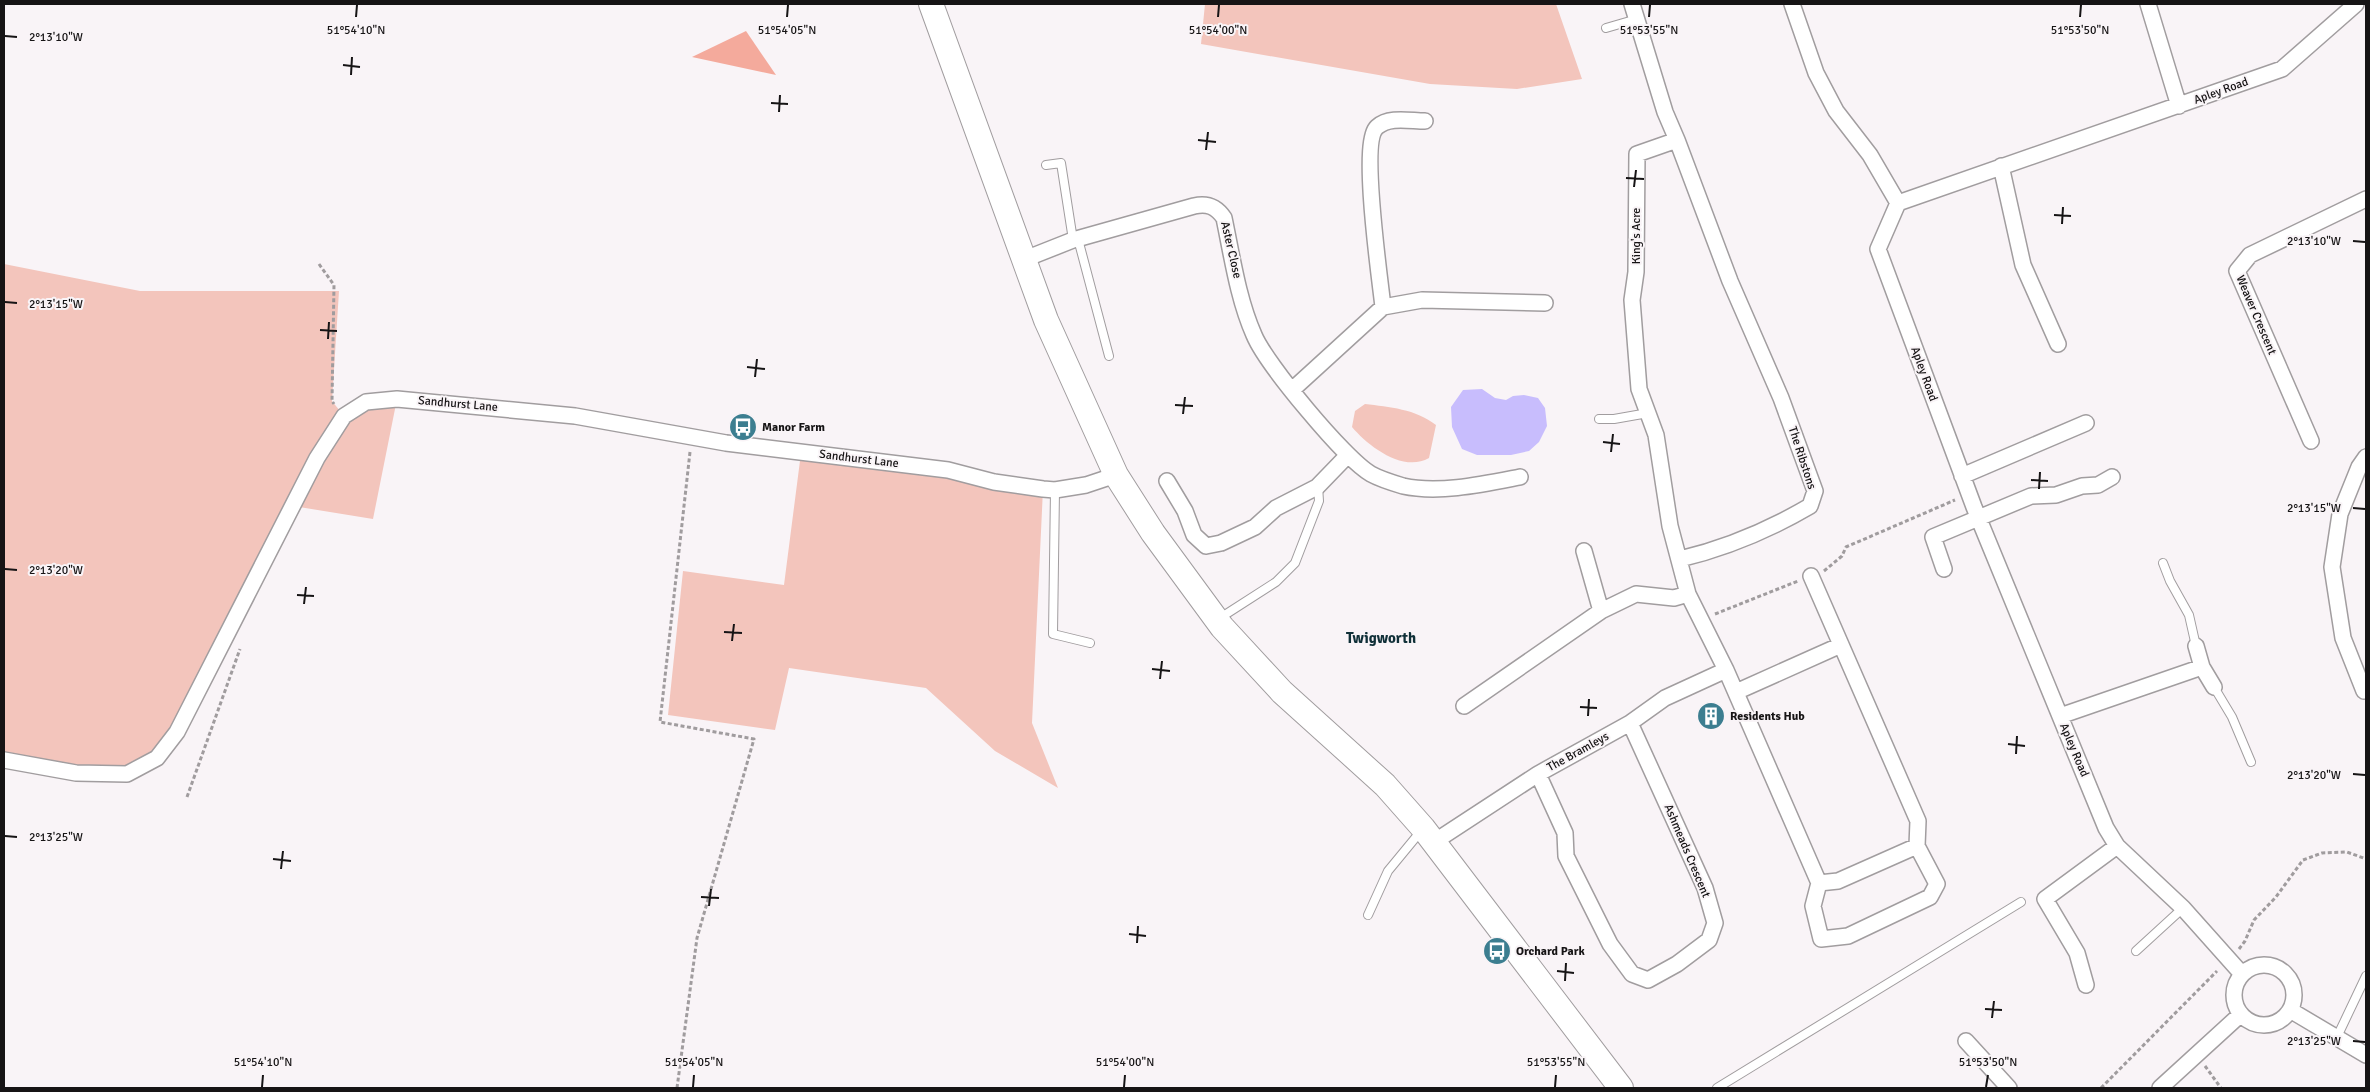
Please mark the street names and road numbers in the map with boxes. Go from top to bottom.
street label: Apley Road [2192,74,2250,108]
street label: King's Acre [1629,208,1644,264]
street label: Aster Close [1217,220,1245,280]
street label: Weaver Crescent [2232,273,2280,357]
street label: Apley Road [1907,345,1941,403]
street label: Sandhurst Lane [417,393,499,415]
street label: The Ribstons [1785,425,1819,491]
street label: Sandhurst Lane [818,447,900,471]
street label: Apley Road [2056,721,2092,779]
street label: The Bramleys [1545,729,1611,775]
street label: Ashmeads Crescent [1661,802,1713,900]

